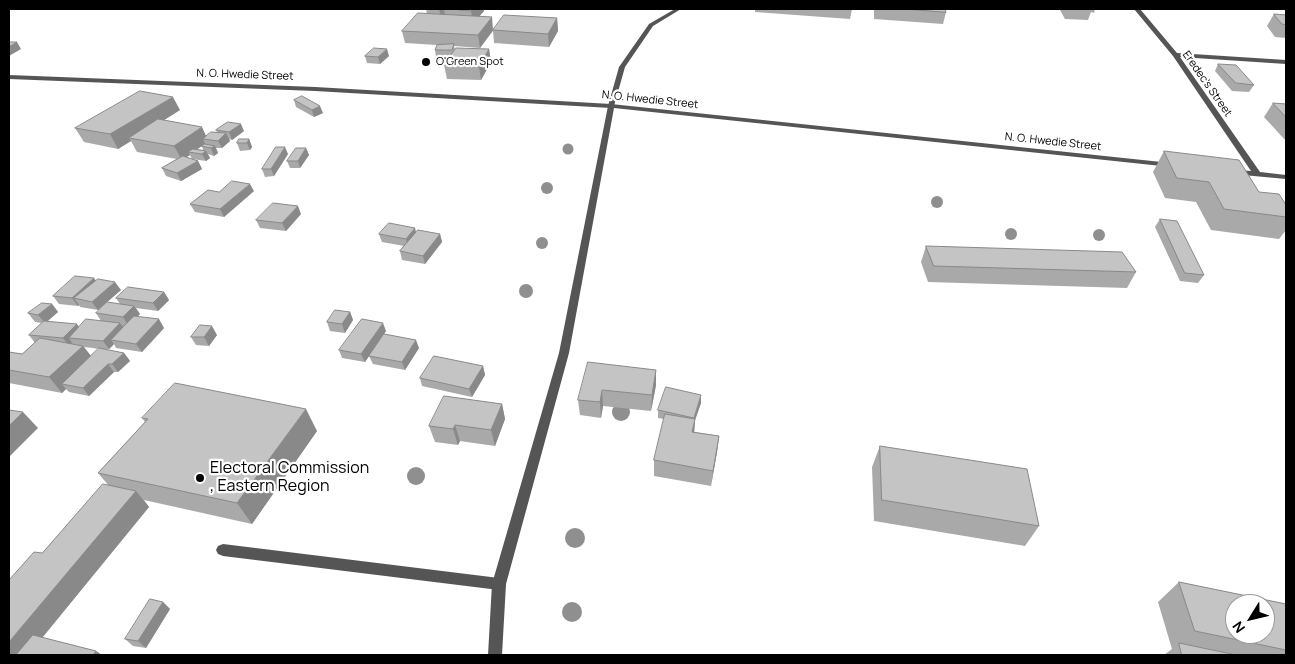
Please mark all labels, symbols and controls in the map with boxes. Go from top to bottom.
street label: Eredec's Street [1179,49,1235,119]
place label: O'Green Spot [436,55,504,69]
marker: O'Green Spot [420,56,432,68]
street label: N. O. Hwedie Street [196,67,294,83]
street label: N. O. Hwedie Street [601,88,699,112]
street label: N. O. Hwedie Street [1004,130,1102,154]
place label: Electoral Commission , Eastern Region [210,459,369,497]
marker: Electoral Commission , Eastern Region [194,472,206,484]
north arrow [1225,594,1275,644]
text: N [1228,618,1249,637]

